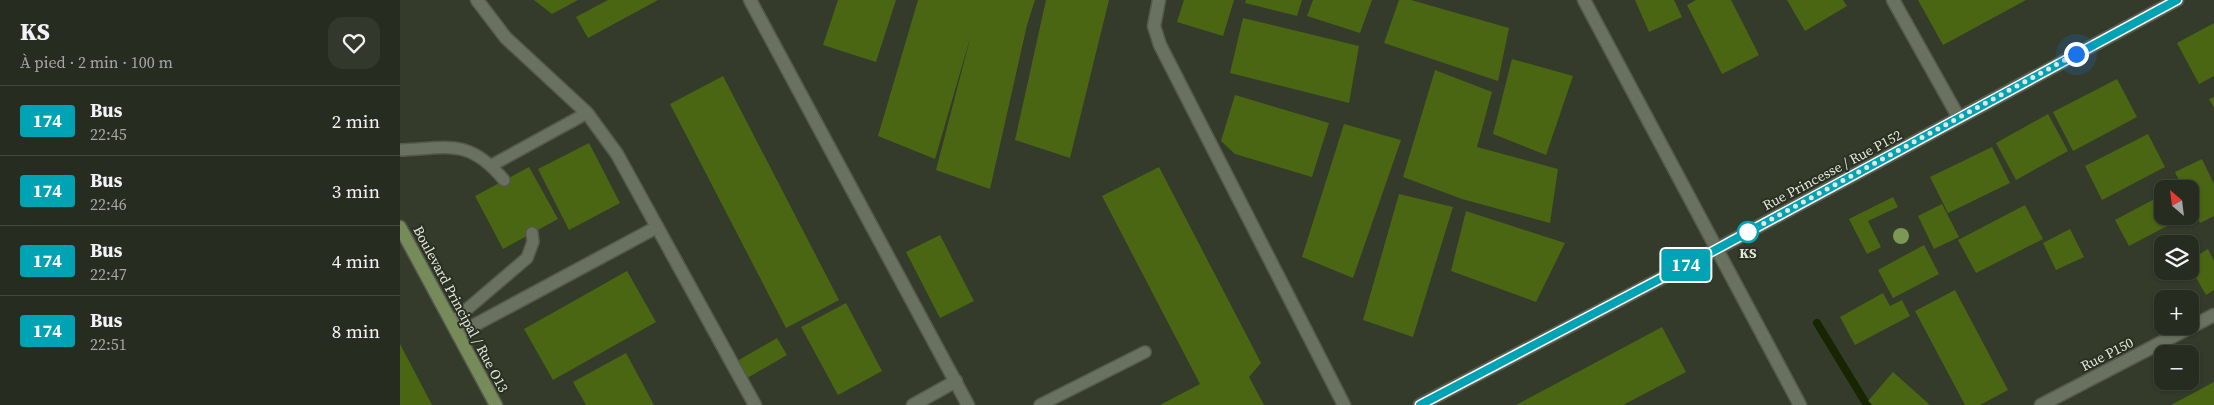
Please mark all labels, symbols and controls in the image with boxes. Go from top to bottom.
text: KS [20,15,50,48]
button: heart [328,17,380,69]
your location [2064,42,2089,67]
text: À pied · 2 min · 100 m [20,51,173,73]
text: Bus [90,97,122,123]
text: 174 [33,108,62,133]
text: 2 min [332,108,380,134]
text: 22:45 [90,123,127,145]
street label: Rue Princesse / Rue P152 [1759,125,1905,215]
text: Bus [90,167,122,193]
text: 174 [33,178,62,203]
text: 3 min [332,178,380,204]
north arrow [2154,180,2199,225]
map controls [2154,180,2199,390]
text: 22:46 [90,193,127,215]
marker: KS [1737,221,1759,243]
street label: Boulevard Principal / Rue O13 [409,222,513,396]
button: layers [2154,235,2199,280]
text: Bus [90,237,122,263]
place label: KS [1739,243,1757,263]
text: 174 [33,248,62,273]
text: 4 min [332,248,380,274]
line badge: 174 [1657,249,1715,281]
text: 174 [1671,252,1701,277]
text: 22:47 [90,263,127,285]
button: + [2154,290,2199,335]
text: Bus [90,307,122,333]
text: 174 [33,318,62,343]
text: 8 min [332,318,380,344]
street label: Rue P150 [2077,332,2137,376]
text: 22:51 [90,333,127,355]
button: − [2154,345,2199,390]

